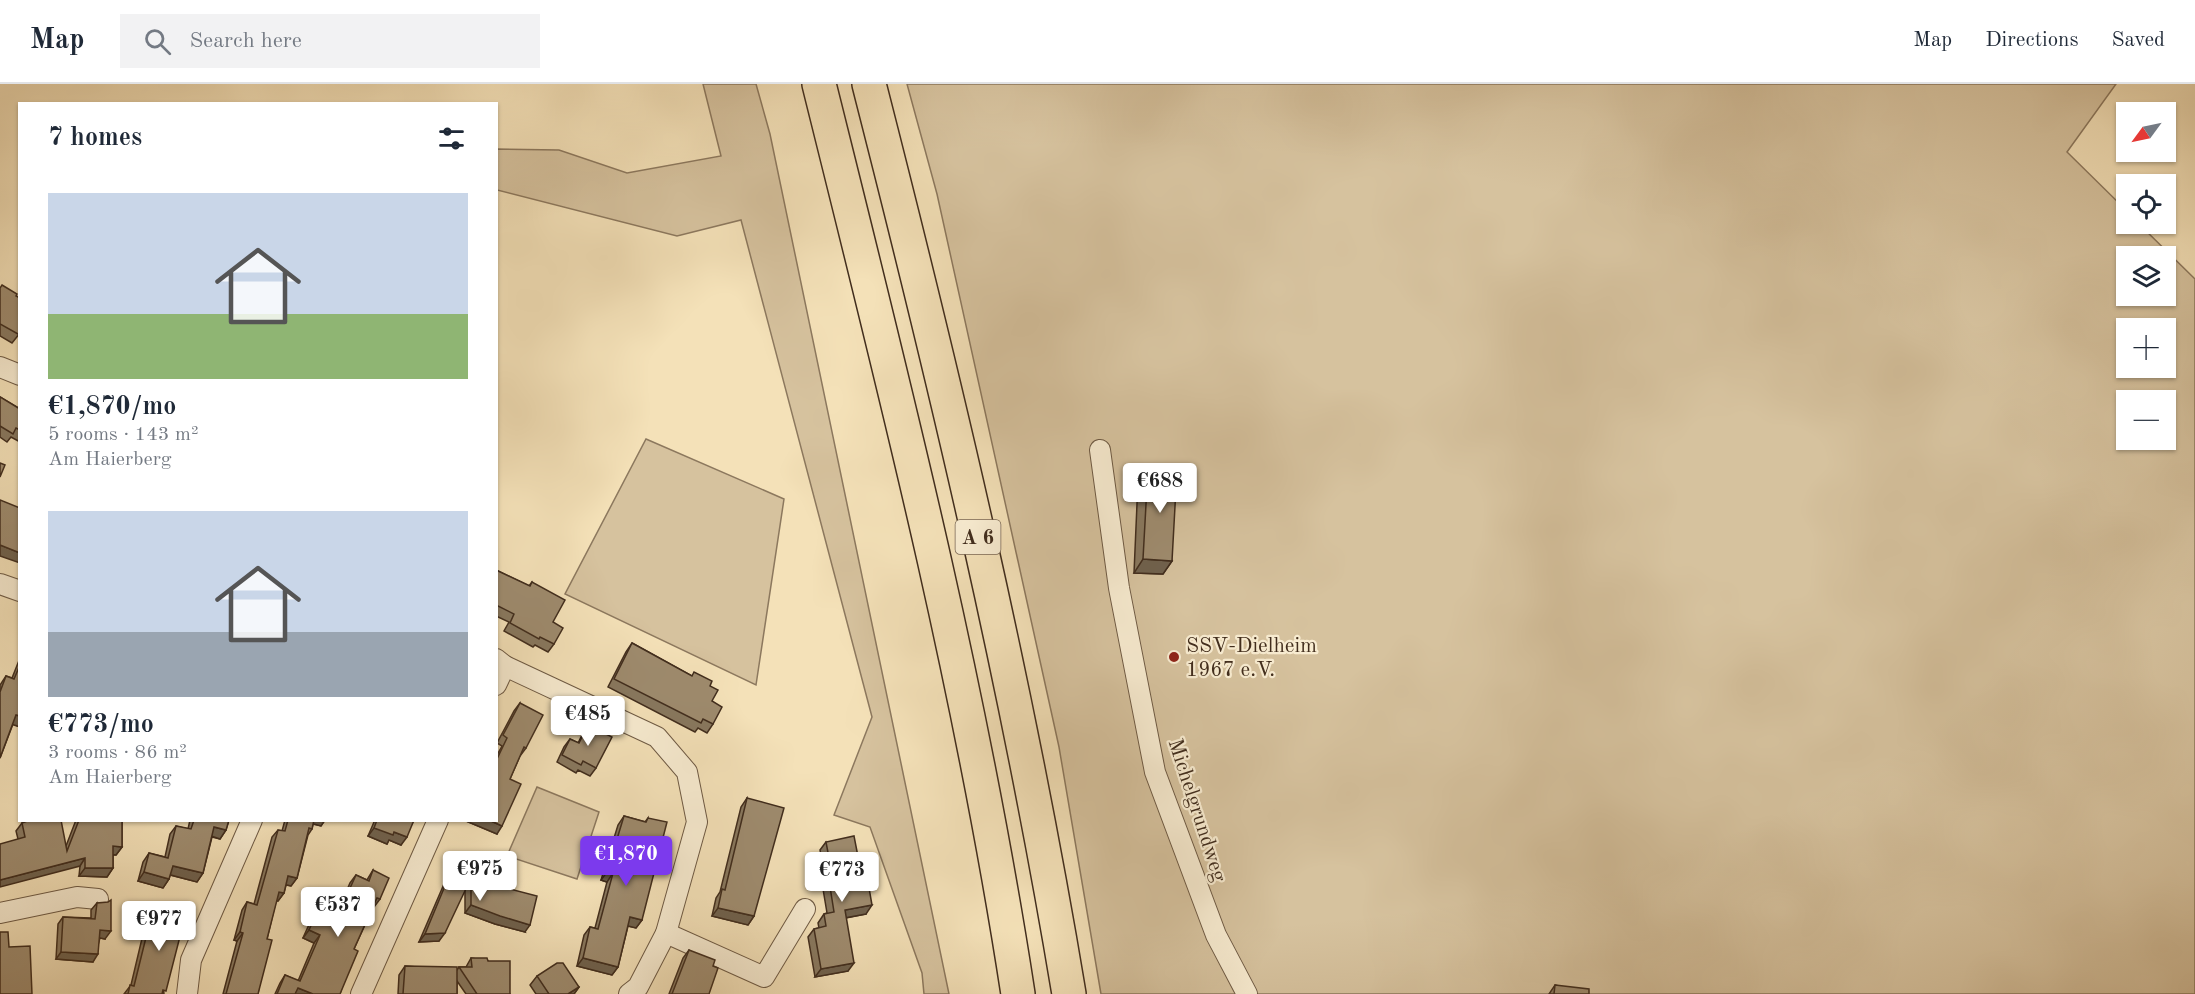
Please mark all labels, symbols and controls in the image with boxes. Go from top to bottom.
search box [120,14,540,68]
icon: search [141,25,174,58]
text: Map [30,27,84,55]
text: Search here [189,30,302,52]
text: Map [1913,30,1952,51]
text: Directions [1985,30,2079,51]
text: Saved [2112,30,2165,51]
north arrow [2116,102,2176,162]
map controls [2116,102,2176,450]
icon: filters [435,122,468,155]
text: 7 homes [48,125,142,151]
button: locate [2116,174,2176,234]
icon: home [204,232,312,340]
button: layers [2116,246,2176,306]
button: + [2116,318,2176,378]
button: − [2116,390,2176,450]
text: €1,870/mo [48,394,176,420]
text: 5 rooms · 143 m² [48,425,198,445]
text: Am Haierberg [48,450,172,470]
pin: €688 [1124,463,1196,514]
text: €688 [1137,472,1183,492]
road number: A 6 [956,520,1000,554]
icon: home [204,550,312,658]
place label: SSV-Dielheim 1967 e.V. [1186,636,1317,681]
marker: SSV-Dielheim 1967 e.V. [1167,650,1181,664]
pin: €485 [552,696,624,747]
text: €485 [565,705,611,725]
text: €773/mo [48,712,154,738]
street label: Michelgrundweg [1164,736,1230,885]
text: 3 rooms · 86 m² [48,743,187,763]
text: Am Haierberg [48,768,172,788]
pin: €1,870 [577,836,675,887]
text: €1,870 [594,845,658,865]
pin: €975 [444,851,516,902]
pin: €773 [806,852,878,903]
text: €975 [457,860,503,880]
text: €773 [819,861,865,881]
pin: €537 [302,887,374,938]
text: €537 [315,896,361,916]
pin: €977 [123,901,195,952]
text: €977 [136,910,182,930]

